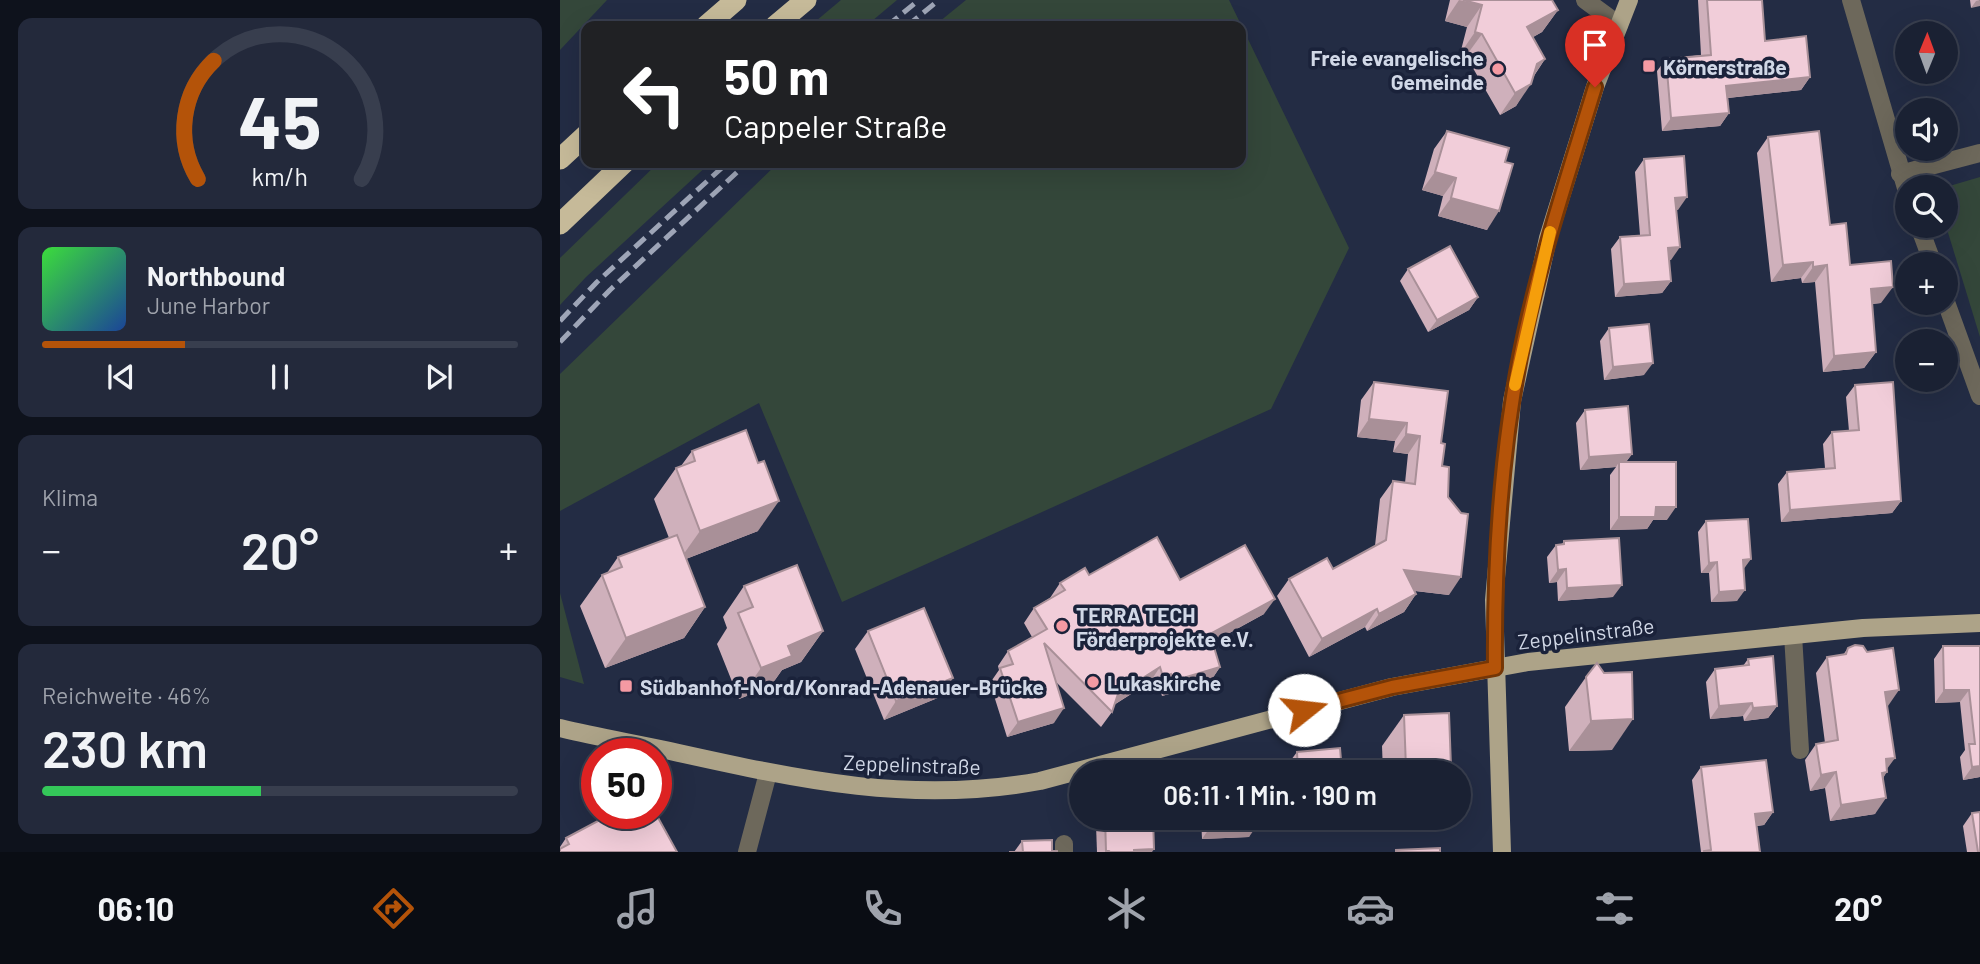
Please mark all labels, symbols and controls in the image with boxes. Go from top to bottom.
pin [1565,15,1625,87]
north arrow [1895,21,1958,84]
map controls [1895,21,1958,392]
icon: arrive [1576,26,1614,64]
place label: Freie evangelische Gemeinde [1310,45,1484,94]
text: 50 m [724,46,829,105]
icon: left [609,49,700,140]
place label: Körnerstraße [1663,54,1787,79]
marker: Körnerstraße [1641,58,1657,74]
marker: Freie evangelische Gemeinde [1490,61,1506,77]
text: 45 [238,77,322,165]
button: sound [1895,98,1958,161]
text: Cappeler Straße [724,106,947,144]
text: km/h [252,161,308,191]
button: search [1895,175,1958,238]
button: + [1895,252,1958,315]
text: Northbound [147,260,285,291]
text: June Harbor [147,291,270,319]
button: − [1895,329,1958,392]
icon: previous [102,358,140,396]
icon: pause [261,358,299,396]
icon: next [420,358,458,396]
text: Klima [42,483,98,511]
text: 20° [241,518,319,580]
text: − [42,526,61,572]
text: + [499,526,518,572]
place label: TERRA TECH Förderprojekte e.V. [1076,602,1254,651]
street label: Zeppelinstraße [1516,612,1656,654]
marker: TERRA TECH Förderprojekte e.V. [1054,618,1070,634]
place label: Lukaskirche [1107,670,1221,695]
position arrow [1267,673,1341,747]
place label: Südbanhof-Nord/Konrad-Adenauer-Brücke [640,674,1044,699]
marker: Lukaskirche [1085,674,1101,690]
marker: Südbanhof-Nord/Konrad-Adenauer-Brücke [618,678,634,694]
text: Reichweite · 46% [42,681,211,709]
text: 230 km [42,716,208,778]
speed limit sign: 50 [581,738,672,829]
street label: Zeppelinstraße [843,749,981,779]
text: 06:11 · 1 Min. · 190 m [1163,779,1377,810]
icon: directions [369,884,418,933]
icon: music [613,884,662,933]
icon: phone [858,884,907,933]
icon: climate [1102,884,1151,933]
icon: car [1346,884,1395,933]
icon: filters [1590,884,1639,933]
text: 06:10 [98,889,174,927]
text: 20° [1834,889,1882,927]

